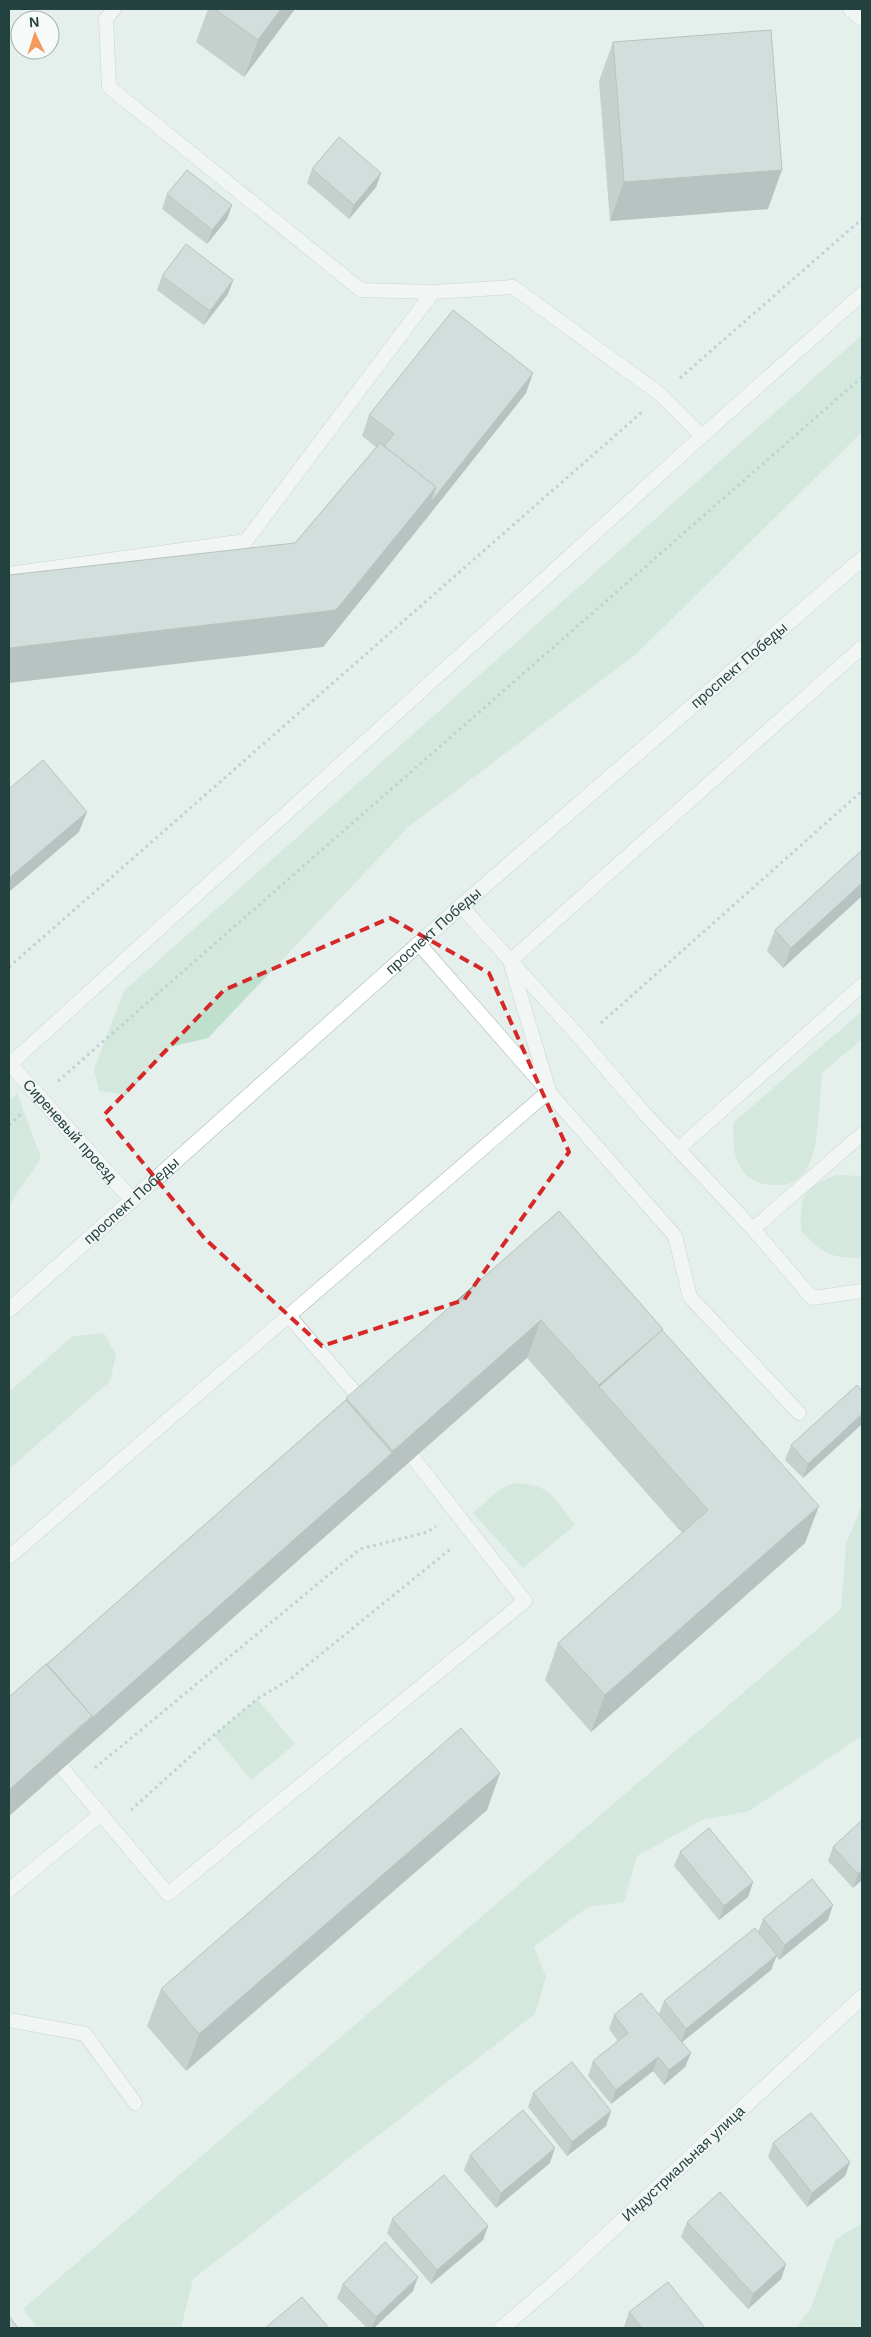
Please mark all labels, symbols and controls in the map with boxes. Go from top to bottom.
north arrow [10,10,60,60]
text: N [28,14,40,30]
street label: проспект Победы [687,619,790,711]
street label: проспект Победы [382,884,484,977]
street label: Сиреневый проезд [20,1076,121,1185]
street label: проспект Победы [80,1153,182,1247]
street label: Индустриальная улица [618,2101,748,2224]

